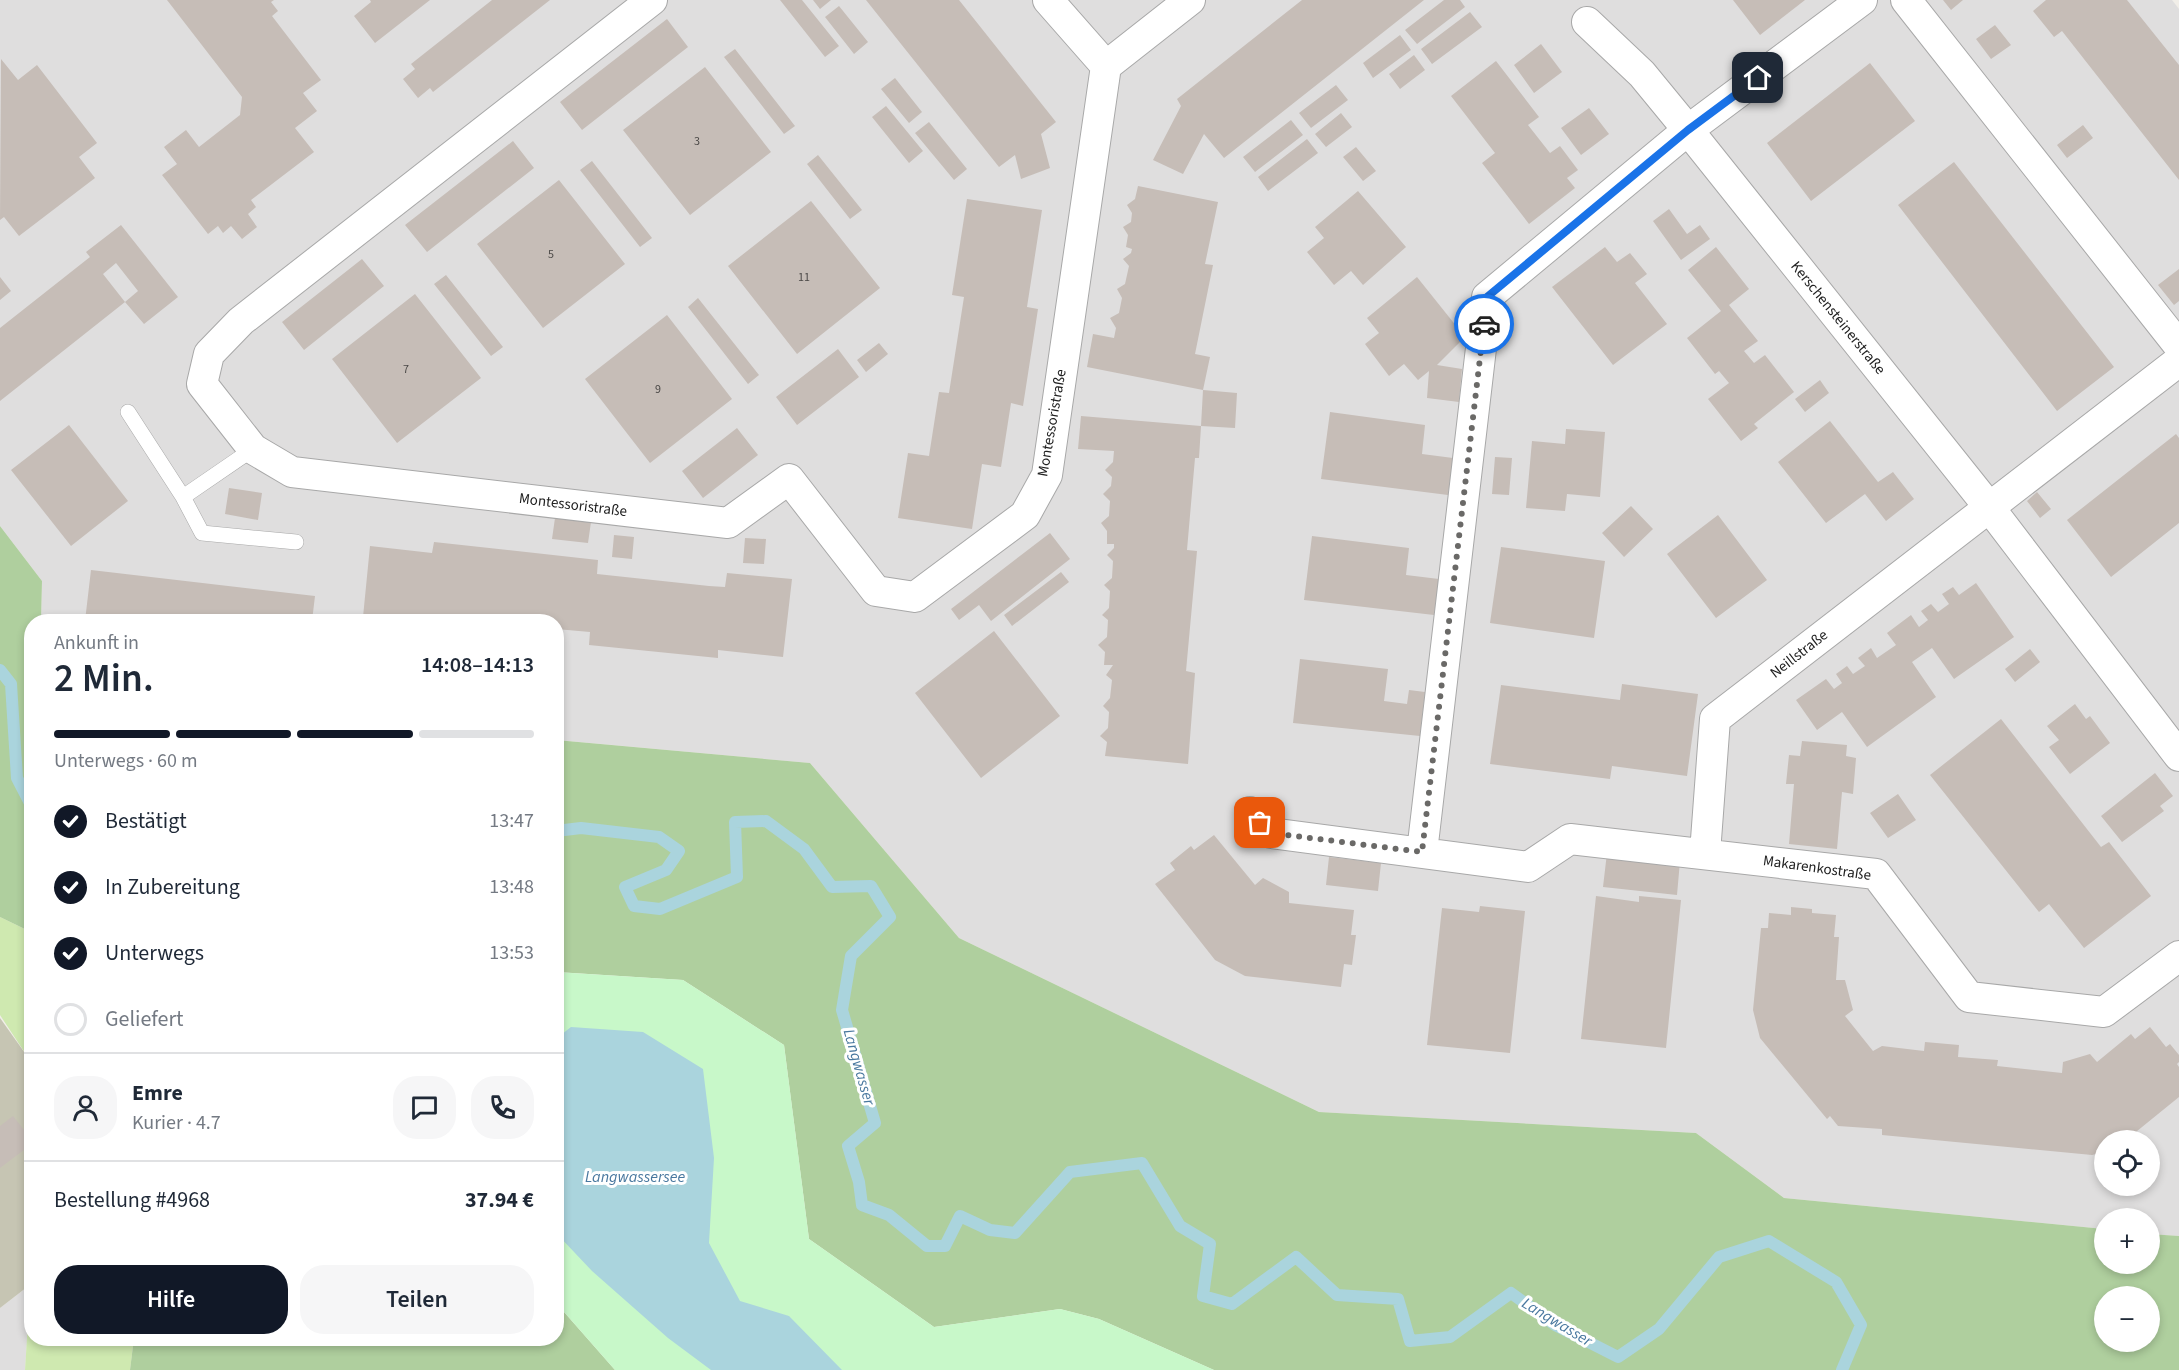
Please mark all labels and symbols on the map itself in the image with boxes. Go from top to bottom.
pin [1732,52,1783,103]
house number: 3 [694,133,700,150]
house number: 5 [548,246,554,263]
street label: Kerschensteinerstraße [1786,257,1890,379]
house number: 11 [798,269,810,286]
courier [1454,294,1514,354]
house number: 7 [403,361,409,378]
street label: Montessoristraße [1032,368,1072,478]
house number: 9 [655,381,661,398]
street label: Montessoristraße [518,488,628,522]
street label: Neillstraße [1766,625,1832,683]
pin [1234,797,1285,848]
street label: Makarenkostraße [1762,850,1872,886]
water label: Langwasser [838,1026,881,1109]
water label: Langwassersee [585,1166,685,1188]
water label: Langwasser [1518,1292,1598,1352]

